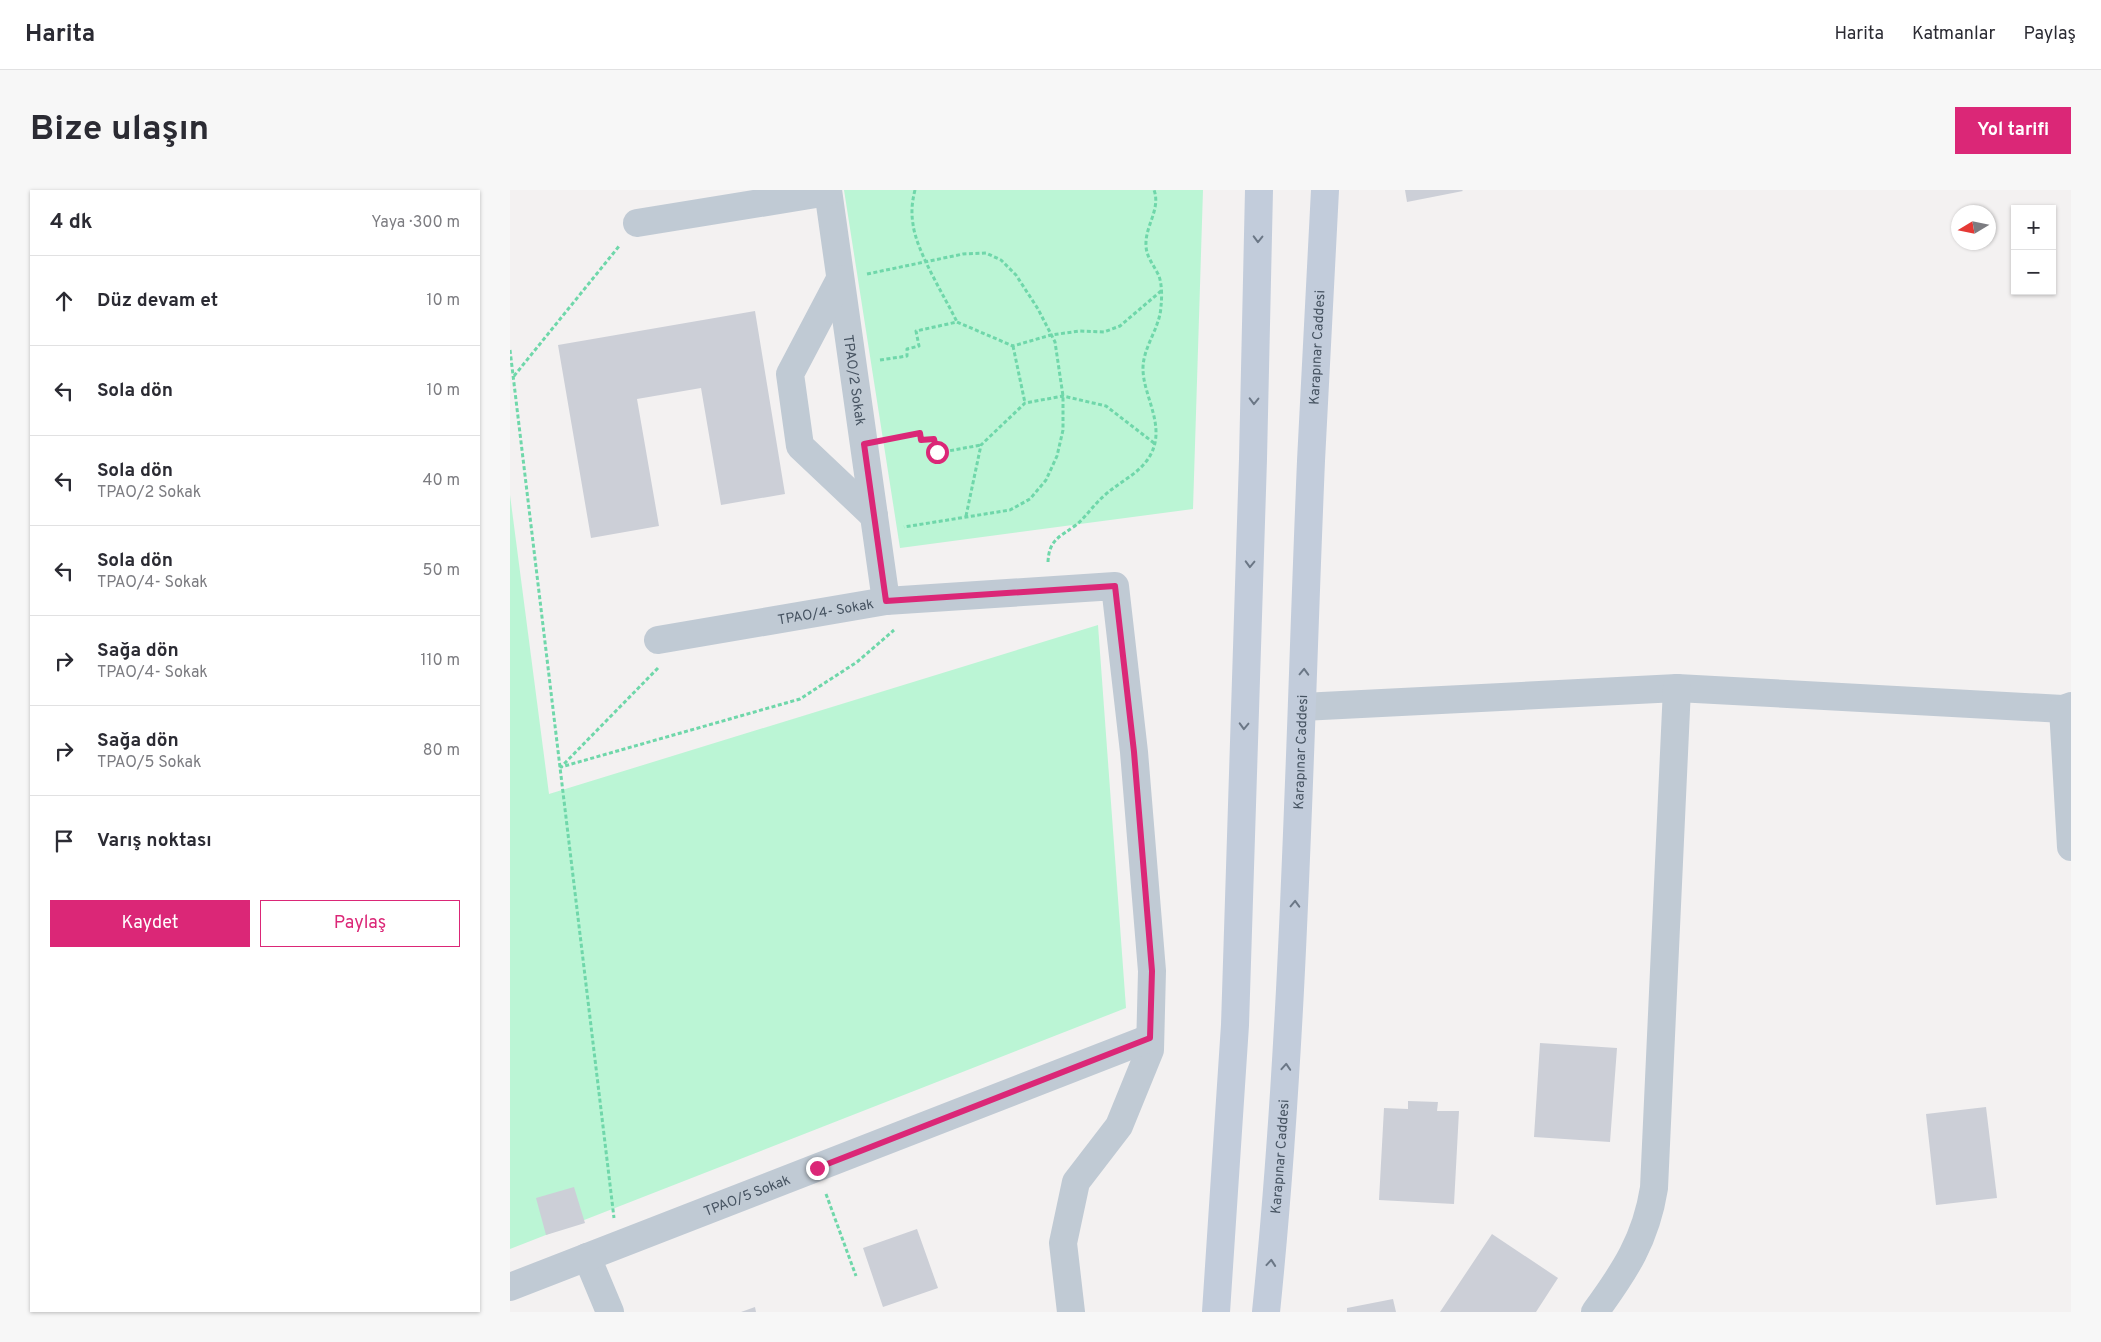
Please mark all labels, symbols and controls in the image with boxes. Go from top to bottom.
text: Harita [25,20,95,50]
text: Harita [1835,23,1884,46]
text: Katmanlar [1912,23,1995,46]
text: Paylaş [2023,23,2076,46]
button: Yol tarifi [1955,107,2071,154]
text: Bize ulaşın [30,108,209,152]
north arrow [1951,205,1996,250]
map controls [2011,205,2056,295]
button: + [2011,205,2056,250]
text: 4 dk [50,209,93,236]
text: Yaya · 300 m [371,213,460,233]
one-way arrow [1252,235,1263,243]
button: − [2011,250,2056,295]
icon: ahead [50,287,78,315]
text: Düz devam et [97,289,218,313]
street label: Karapınar Caddesi [1307,290,1329,405]
text: 10 m [426,291,460,311]
street label: TPAO/2 Sokak [839,334,868,427]
icon: left [50,377,78,405]
text: Sola dön [97,379,173,403]
text: 10 m [426,381,460,401]
one-way arrow [1249,398,1259,405]
route start [926,441,949,464]
text: Sola dön [97,459,173,483]
icon: left [50,467,78,495]
text: 40 m [422,471,460,491]
text: TPAO/2 Sokak [97,483,201,503]
text: Sola dön [97,549,173,573]
icon: left [50,557,78,585]
one-way arrow [1244,560,1255,568]
text: 50 m [423,561,460,581]
text: TPAO/4- Sokak [97,573,208,593]
street label: TPAO/4- Sokak [777,596,875,629]
text: Sağa dön [97,639,179,663]
icon: right [50,647,78,675]
text: 110 m [420,651,460,671]
text: TPAO/4- Sokak [97,663,208,683]
one-way arrow [1298,668,1309,676]
street label: Karapınar Caddesi [1291,694,1312,810]
one-way arrow [1239,722,1250,730]
text: Sağa dön [97,729,179,753]
icon: right [50,737,78,765]
text: 80 m [423,741,460,761]
text: TPAO/5 Sokak [97,753,201,773]
icon: arrive [50,827,78,855]
text: Varış noktası [97,829,212,853]
button: Kaydet [50,900,250,947]
button: Paylaş [260,900,460,947]
one-way arrow [1289,900,1300,908]
one-way arrow [1281,1062,1292,1070]
street label: Karapınar Caddesi [1268,1099,1294,1215]
route end [806,1157,829,1180]
street label: TPAO/5 Sokak [702,1172,793,1221]
one-way arrow [1265,1259,1276,1267]

